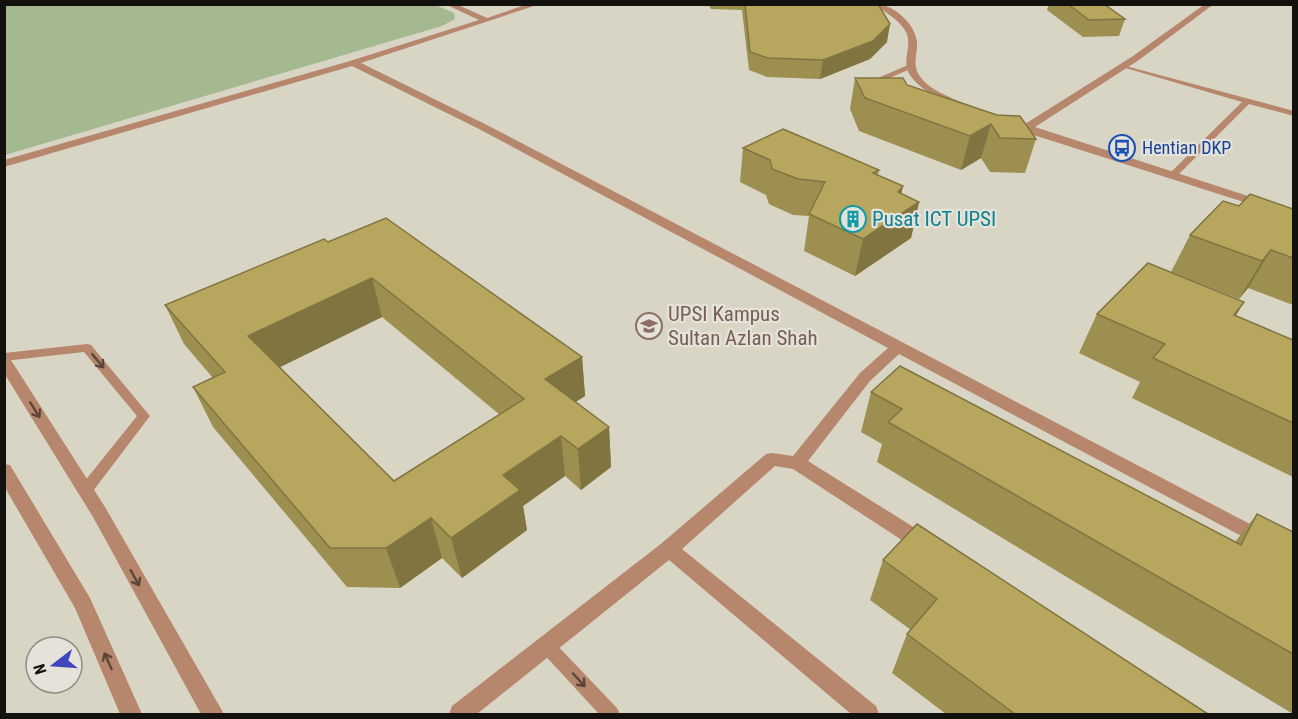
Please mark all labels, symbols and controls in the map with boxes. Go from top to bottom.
bus stop icon: Hentian DKP [1107,133,1137,163]
place label: Hentian DKP [1142,137,1231,158]
building icon: Pusat ICT UPSI [838,204,868,234]
place label: Pusat ICT UPSI [872,207,996,231]
place label: UPSI Kampus Sultan Azlan Shah [668,302,818,350]
school or university icon: UPSI Kampus Sultan Azlan Shah [634,311,664,341]
one-way arrow [92,353,105,369]
one-way arrow [30,401,42,418]
one-way arrow [130,568,141,586]
north arrow [24,635,84,695]
one-way arrow [102,652,113,671]
text: N [30,662,51,677]
one-way arrow [572,672,586,687]

